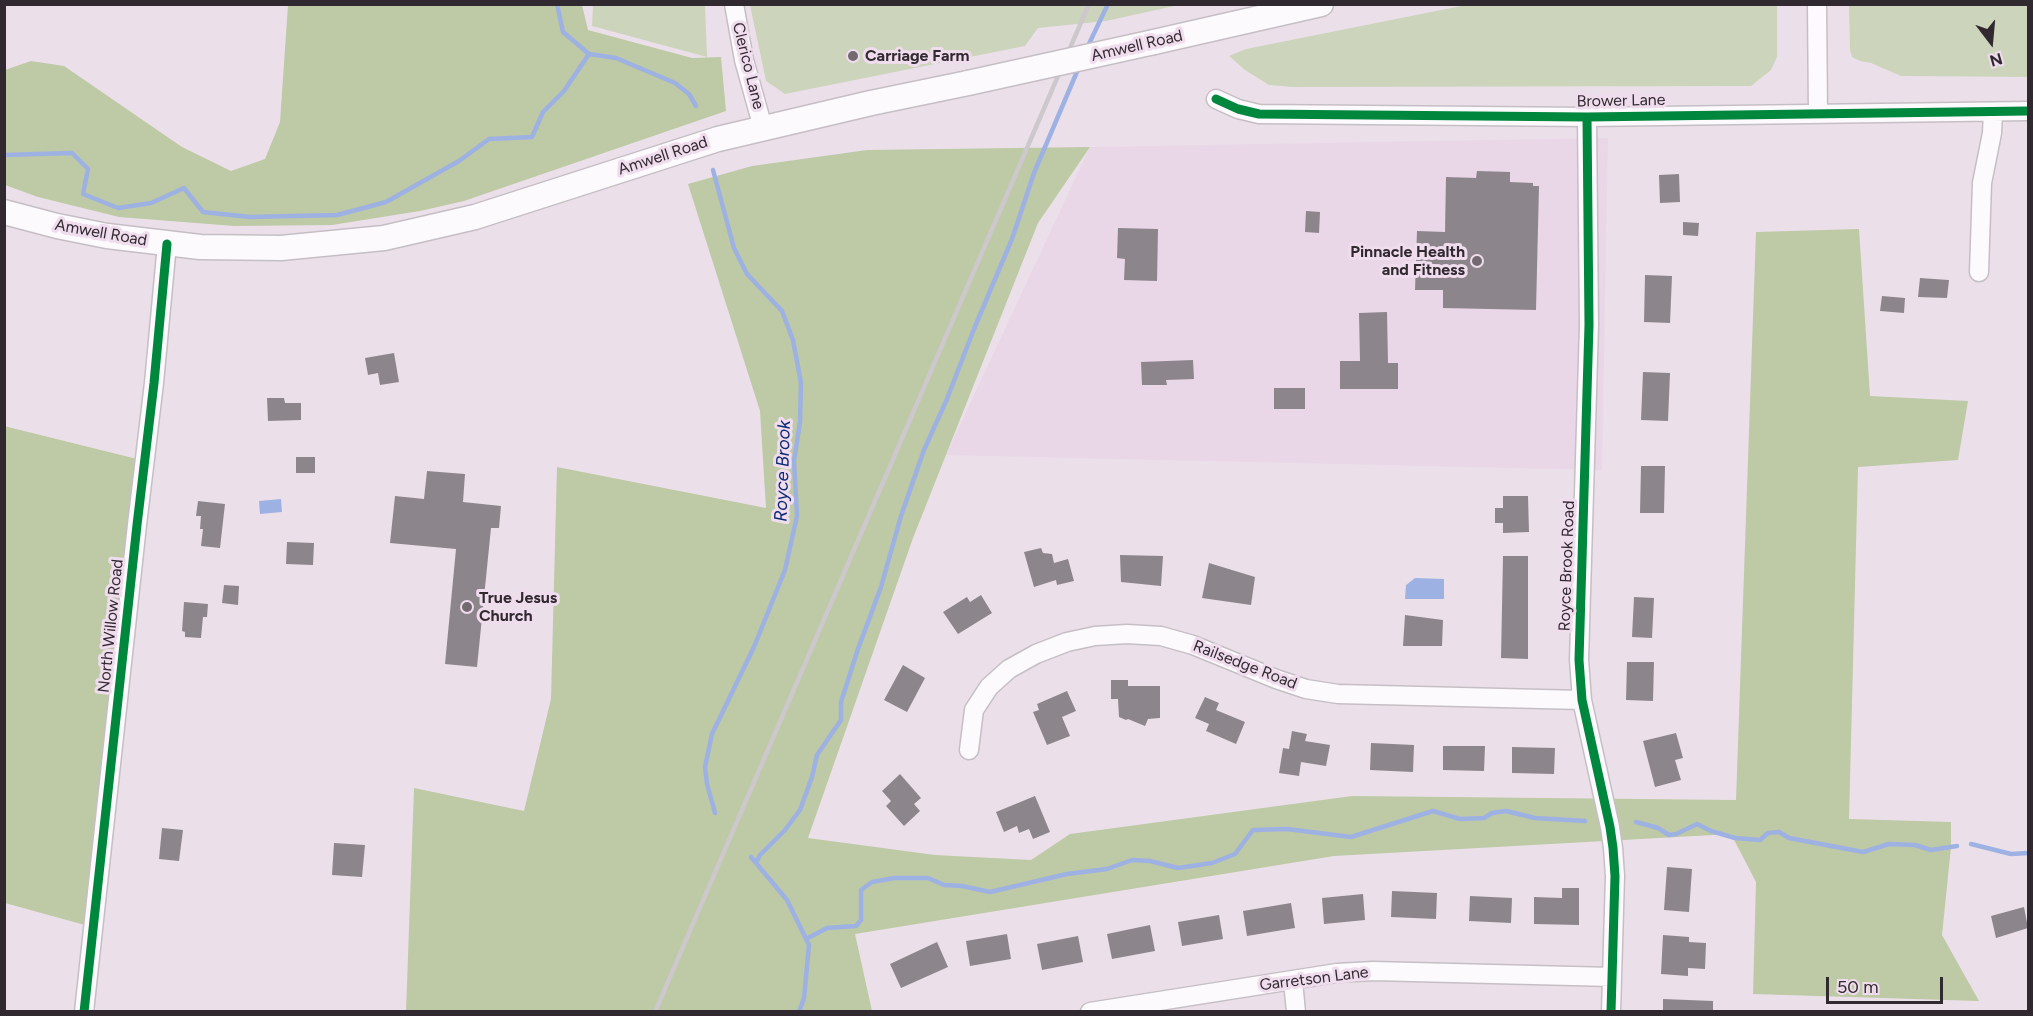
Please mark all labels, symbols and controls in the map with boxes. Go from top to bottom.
north arrow [1961,12,2021,72]
street label: Clerico Lane [728,21,768,111]
street label: Amwell Road [1089,26,1185,66]
place label: Carriage Farm [865,46,970,66]
marker: Carriage Farm [846,49,860,63]
text: N [1988,49,2005,71]
street label: Brower Lane [1576,91,1666,111]
street label: Amwell Road [616,132,710,180]
street label: Amwell Road [53,215,149,251]
place label: Pinnacle Health and Fitness [1350,242,1465,280]
marker: Pinnacle Health and Fitness [1470,254,1484,268]
water label: Royce Brook [770,420,796,522]
street label: Royce Brook Road [1555,500,1579,632]
street label: North Willow Road [94,558,128,694]
place label: True Jesus Church [479,588,557,626]
marker: True Jesus Church [460,600,474,614]
street label: Railsedge Road [1190,636,1300,694]
street label: Garretson Lane [1258,963,1370,995]
scale bar [1829,965,1946,1003]
text: 50 m [1837,976,1879,998]

